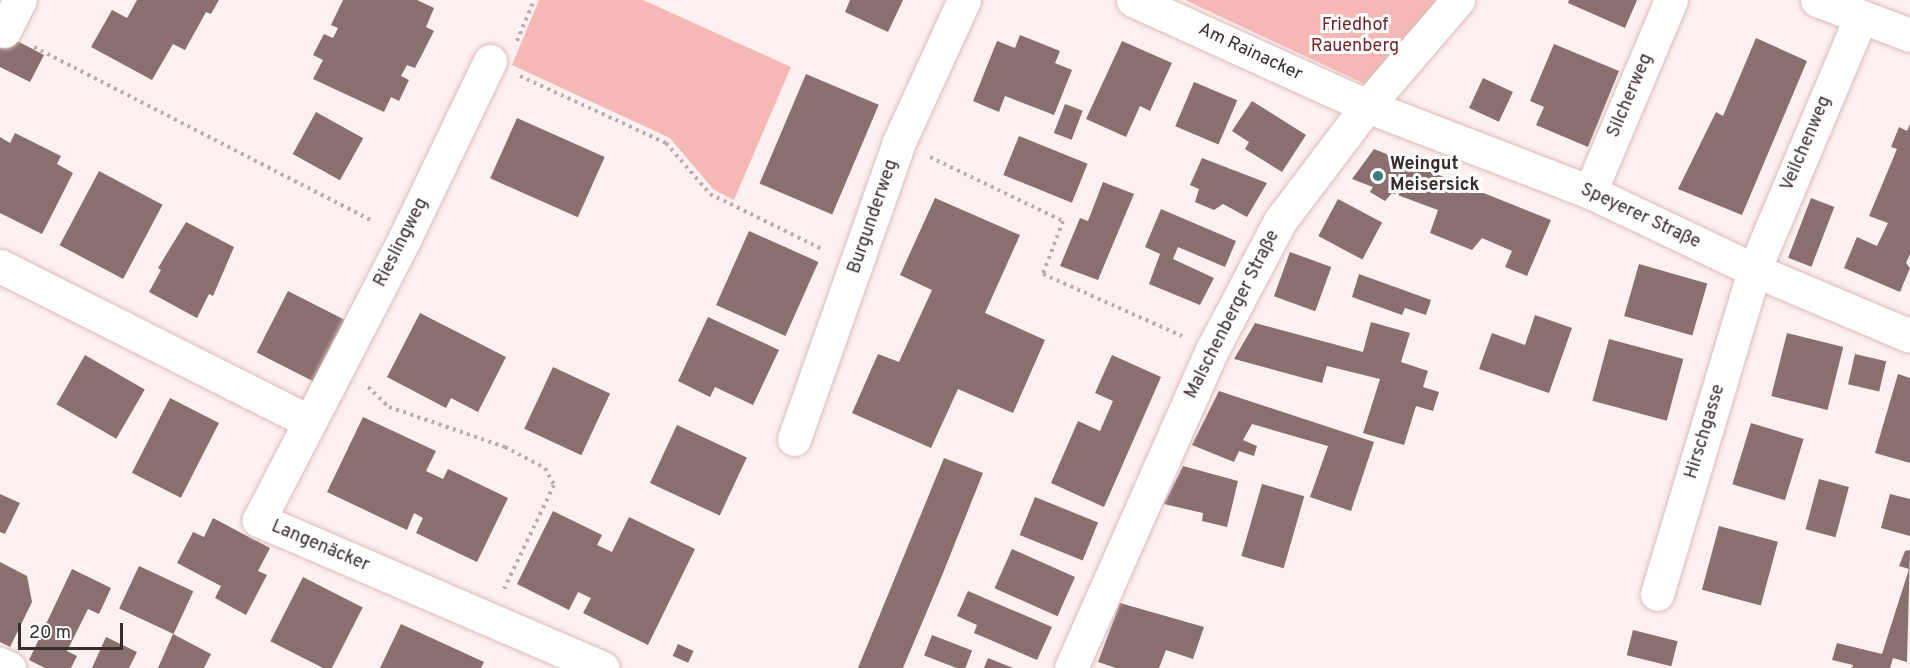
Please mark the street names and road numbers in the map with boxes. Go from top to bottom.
street label: Am Rainacker [1195,19,1305,87]
street label: Silcherweg [1604,51,1658,141]
street label: Veilchenweg [1777,93,1837,195]
street label: Burgunderweg [844,157,904,277]
street label: Speyerer Straße [1577,180,1703,254]
street label: Rieslingweg [370,195,434,291]
street label: Malschenberger Straße [1181,227,1285,403]
street label: Hirschgasse [1681,382,1731,482]
street label: Langenäcker [268,517,372,577]

